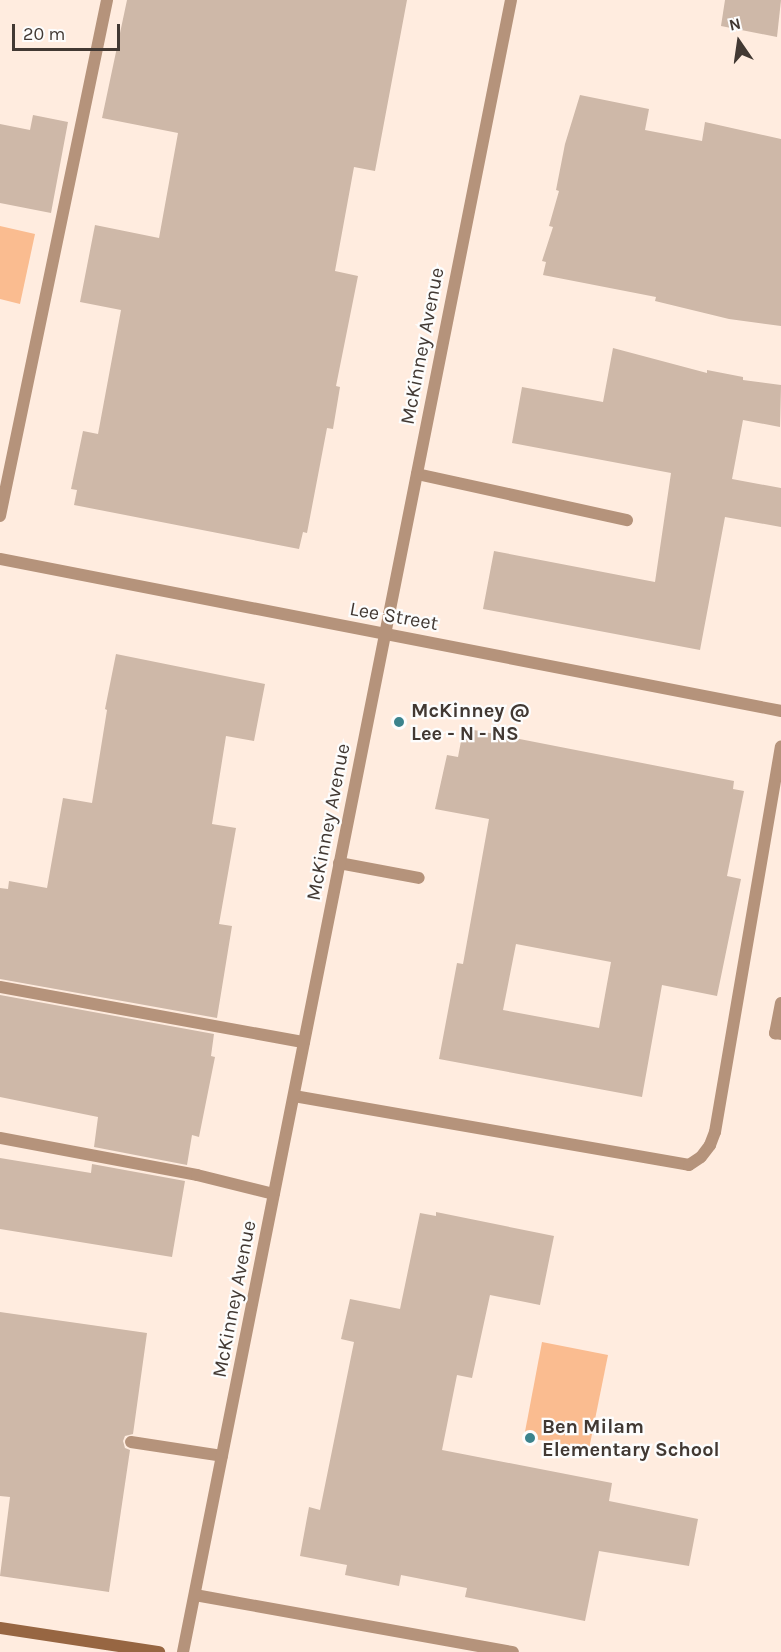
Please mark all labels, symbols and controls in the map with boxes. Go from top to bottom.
scale bar [15,12,123,50]
north arrow [709,12,769,72]
text: N [727,13,743,35]
text: 20 m [23,23,65,45]
street label: McKinney Avenue [395,265,449,427]
street label: Lee Street [348,596,440,636]
place label: McKinney @ Lee - N - NS [411,698,530,745]
marker: McKinney @ Lee - N - NS [392,715,406,729]
street label: McKinney Avenue [301,741,355,903]
street label: McKinney Avenue [207,1218,261,1380]
place label: Ben Milam Elementary School [542,1414,720,1461]
marker: Ben Milam Elementary School [523,1431,537,1445]

